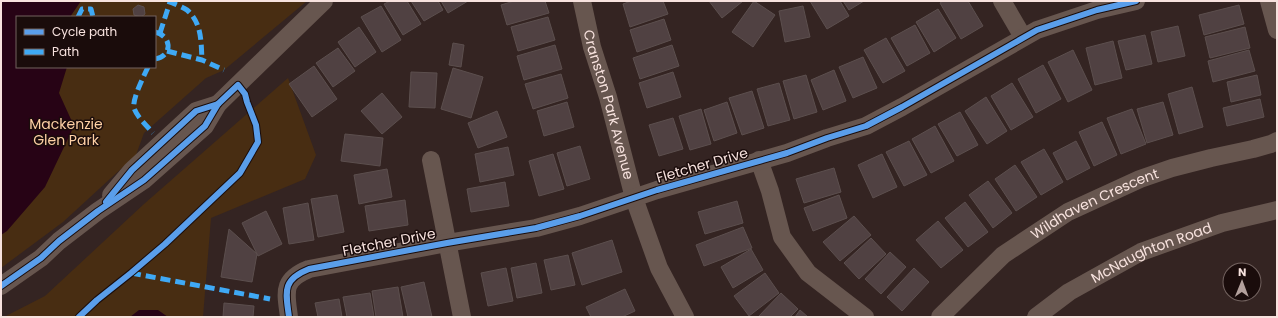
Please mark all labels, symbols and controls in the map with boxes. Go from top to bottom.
legend [16,16,156,68]
text: Cycle path [52,23,117,40]
street label: Cranston Park Avenue [578,28,639,182]
text: Path [52,43,79,60]
park label: Mackenzie Glen Park [29,114,103,150]
street label: Fletcher Drive [654,142,750,188]
street label: Wildhaven Crescent [1027,163,1161,244]
street label: McNaughton Road [1087,217,1214,288]
street label: Fletcher Drive [341,223,438,261]
north arrow [1222,262,1262,302]
text: N [1238,264,1246,280]

